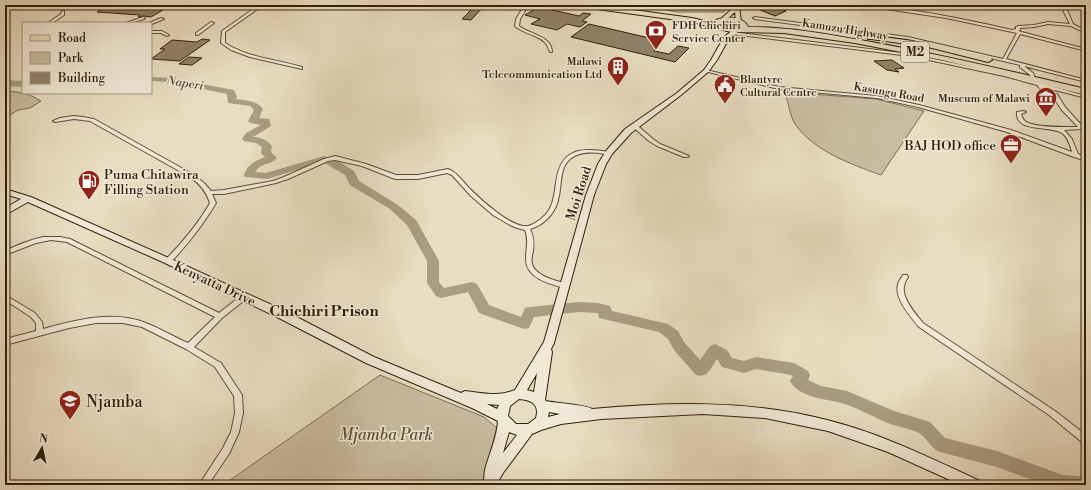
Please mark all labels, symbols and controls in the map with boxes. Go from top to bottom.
street label: Kamuzu Highway [801,16,889,44]
bank icon: FDH Chichiri Service Center [643,18,669,51]
place label: FDH Chichiri Service Center [672,19,746,46]
legend [22,22,152,94]
text: Road [58,31,86,46]
road number: M2 [901,42,929,62]
text: Park [58,51,84,66]
building icon: Malawi Telecommunication Ltd [605,54,631,87]
place label: Malawi Telecommunication Ltd [482,55,603,82]
text: Building [57,71,106,86]
public building icon: Blantyre Cultural Centre [712,72,738,105]
water label: Naperi [164,73,205,94]
place label: Blantyre Cultural Centre [739,73,817,100]
street label: Kasungu Road [852,80,926,106]
museum icon: Museum of Malawi [1033,85,1059,118]
place label: Museum of Malawi [938,92,1030,106]
office icon: BAJ HOD office [998,132,1024,165]
place label: BAJ HOD office [903,138,996,154]
street label: Moi Road [563,164,595,222]
place label: Puma Chitawira Filling Station [104,167,199,198]
fuel station icon: Puma Chitawira Filling Station [76,168,102,201]
street label: Kenyatta Drive [171,258,258,310]
district label: Chichiri Prison [269,302,379,321]
school or university icon: Njamba [57,388,83,421]
place label: Njamba [86,392,143,412]
park label: Mjamba Park [339,425,433,445]
north arrow [22,428,62,468]
text: N [38,432,49,447]

